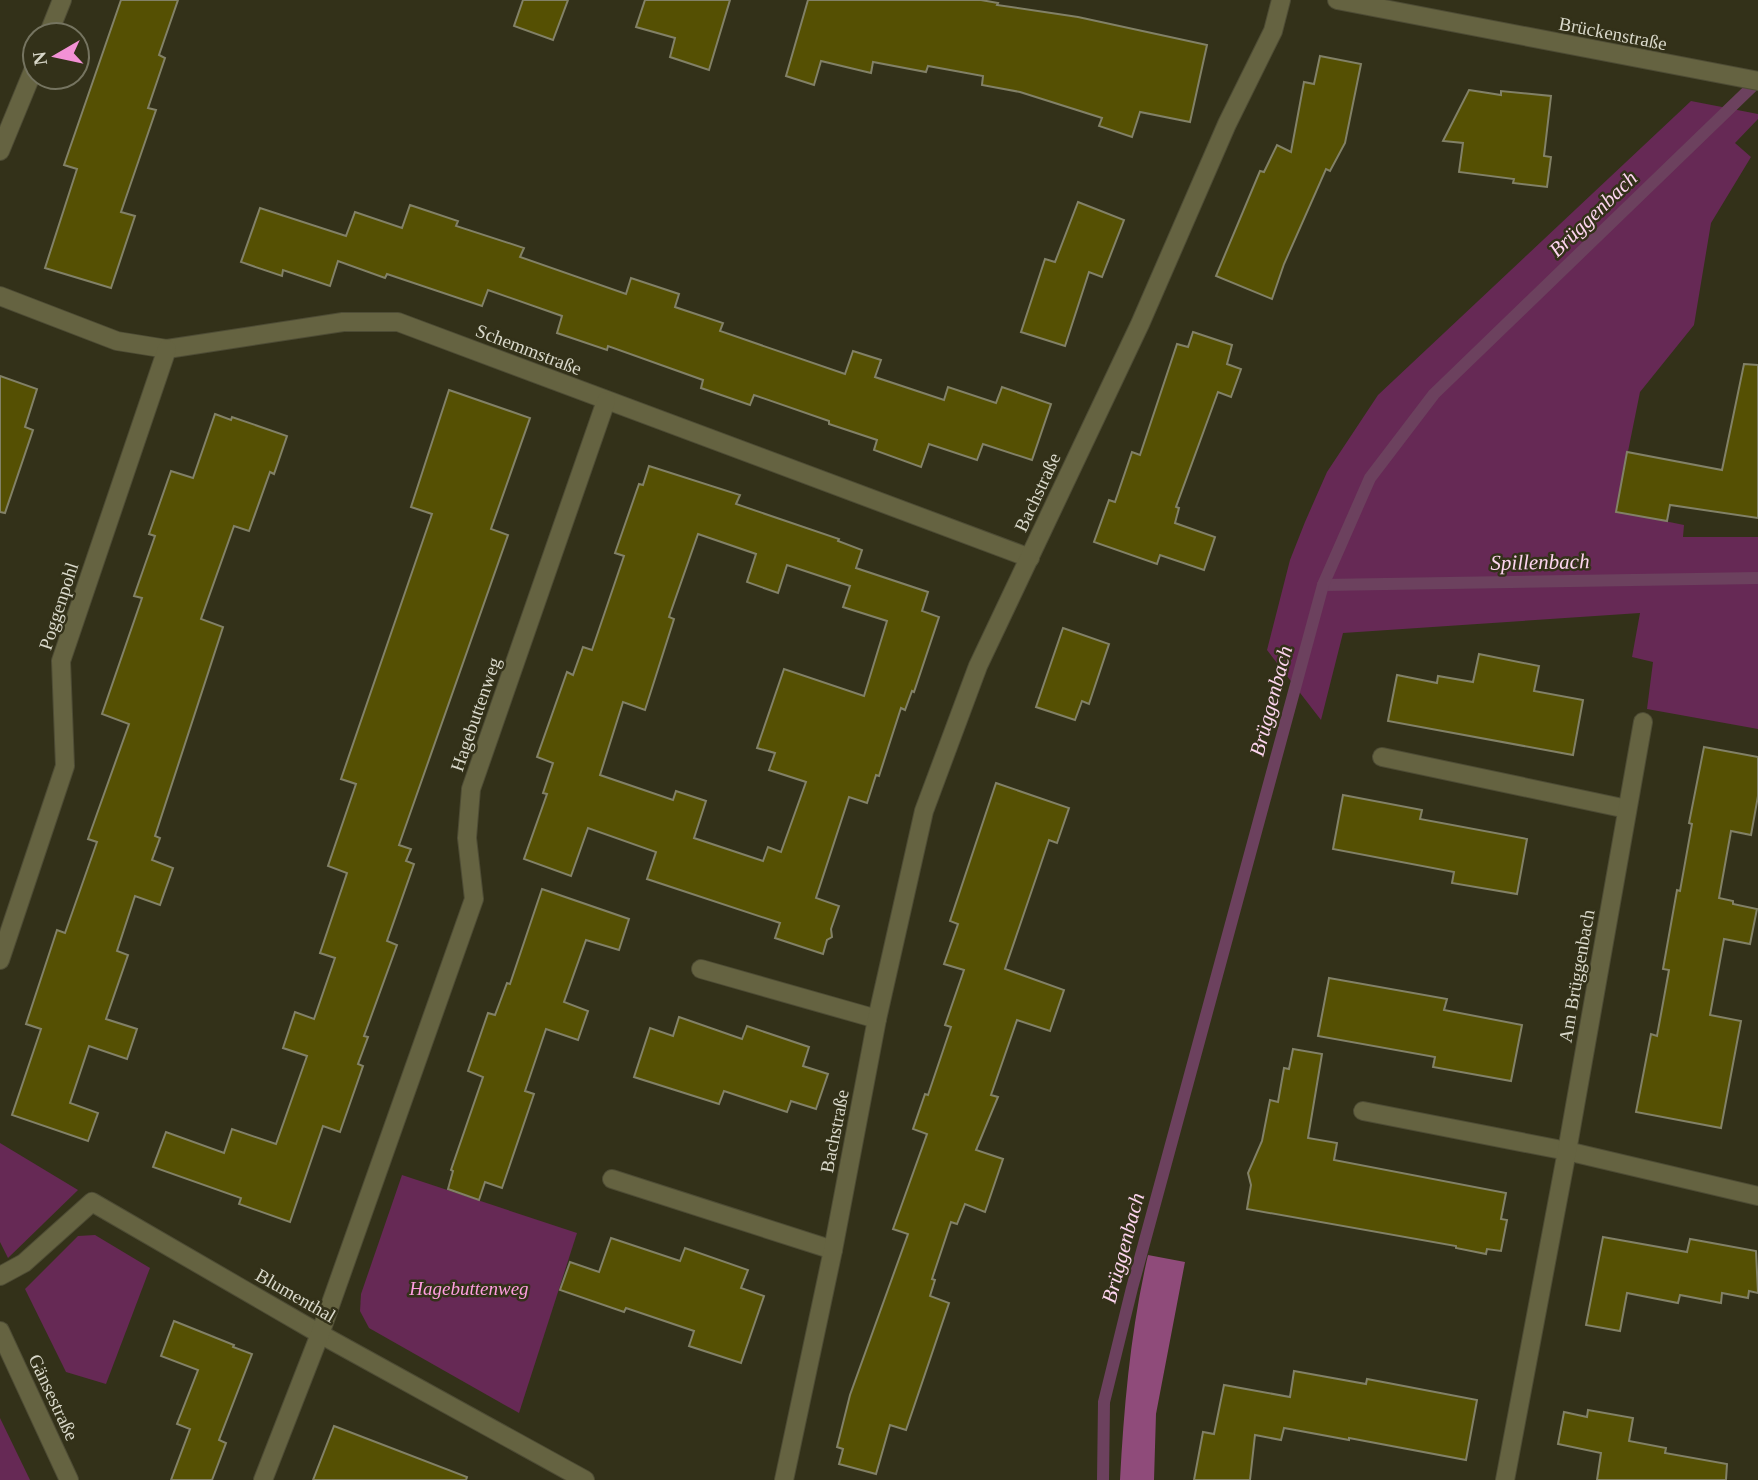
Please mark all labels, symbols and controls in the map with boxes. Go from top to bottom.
street label: Brückenstraße [1557,13,1669,54]
north arrow [21,21,91,91]
text: N [28,50,51,67]
water label: Brüggenbach [1544,166,1642,262]
street label: Schemmstraße [473,320,585,379]
street label: Bachstraße [1010,450,1065,535]
water label: Spillenbach [1490,549,1590,575]
street label: Poggenpohl [34,560,82,653]
water label: Brüggenbach [1245,643,1297,759]
street label: Hagebuttenweg [446,654,505,774]
street label: Am Brüggenbach [1554,908,1599,1044]
street label: Bachstraße [816,1088,853,1175]
water label: Brüggenbach [1097,1190,1149,1306]
street label: Blumenthal [252,1264,339,1327]
park label: Hagebuttenweg [408,1278,529,1299]
street label: Gänsestraße [24,1351,83,1444]

